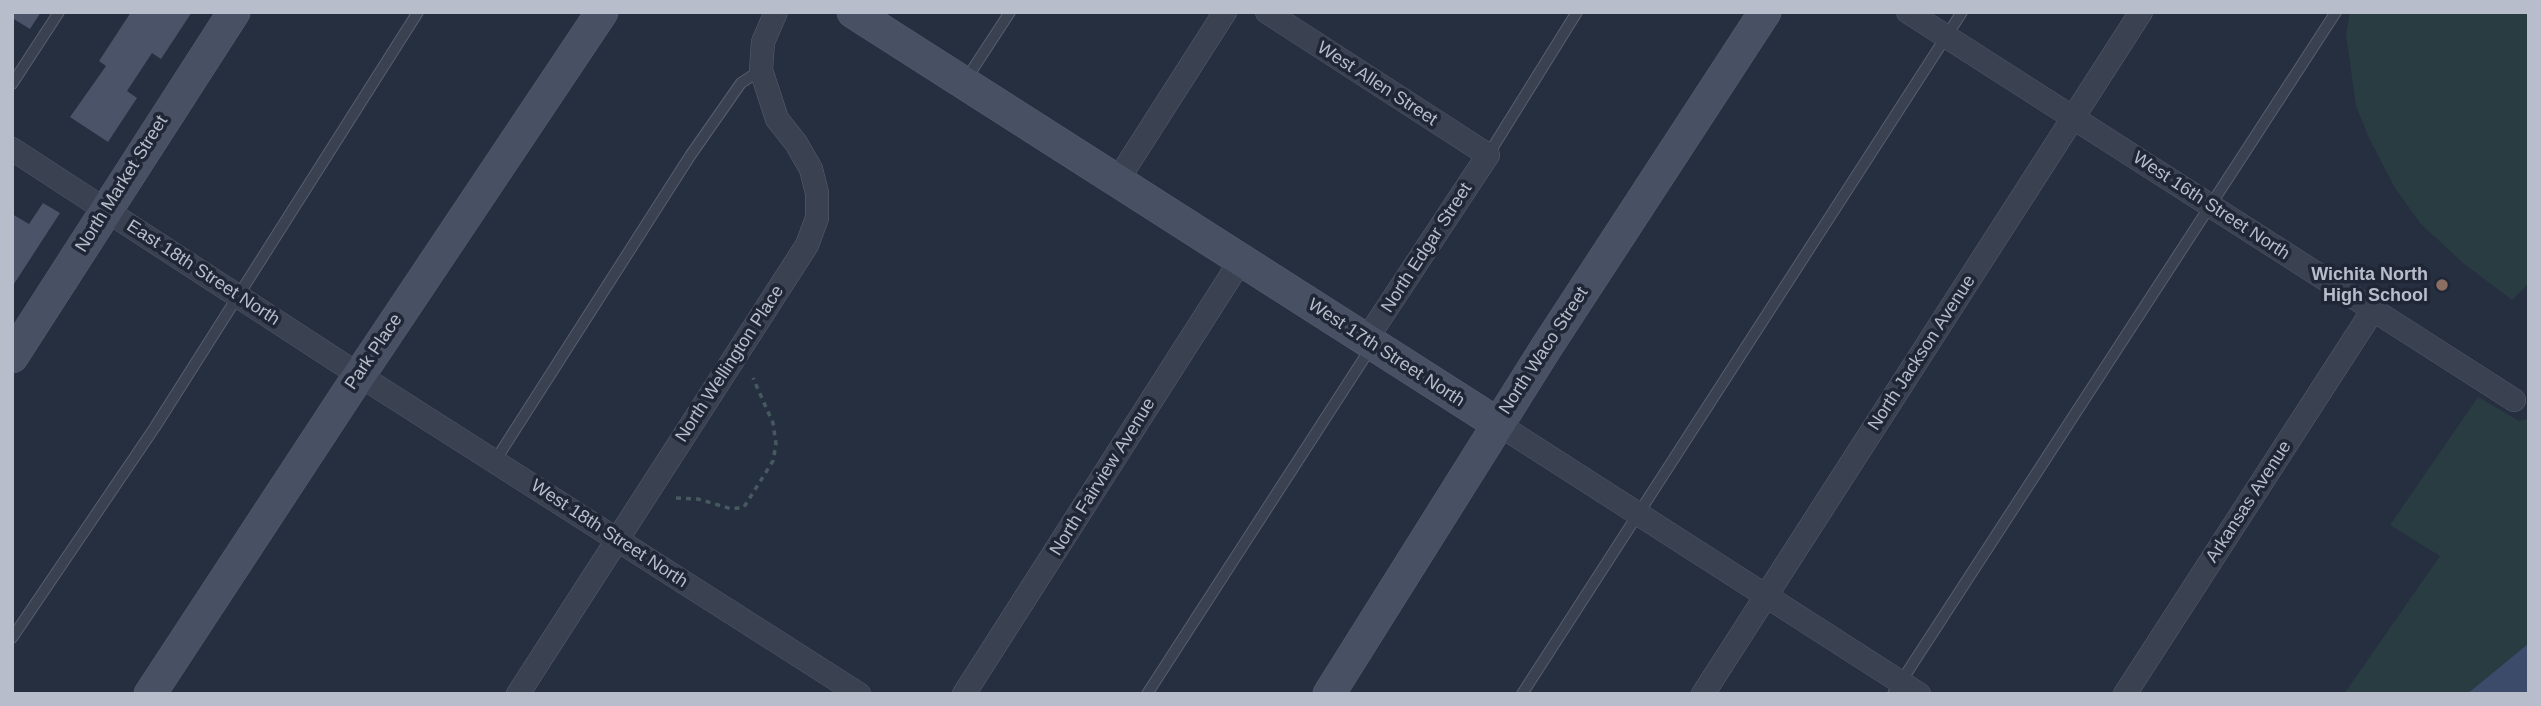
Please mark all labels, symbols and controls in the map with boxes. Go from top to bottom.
street label: West Allen Street [1313,37,1441,131]
street label: North Market Street [71,112,173,256]
street label: West 16th Street North [2128,147,2294,265]
street label: North Edgar Street [1377,179,1477,317]
street label: East 18th Street North [122,215,284,331]
place label: Wichita North High School [2311,264,2428,306]
street label: North Jackson Avenue [1864,271,1980,435]
marker: Wichita North High School [2434,277,2450,293]
street label: North Wellington Place [671,281,789,447]
street label: North Waco Street [1495,283,1593,419]
street label: West 17th Street North [1303,294,1469,412]
street label: Park Place [341,310,407,394]
street label: North Fairview Avenue [1046,394,1160,560]
street label: Arkansas Avenue [2202,437,2296,567]
street label: West 18th Street North [526,475,692,593]

